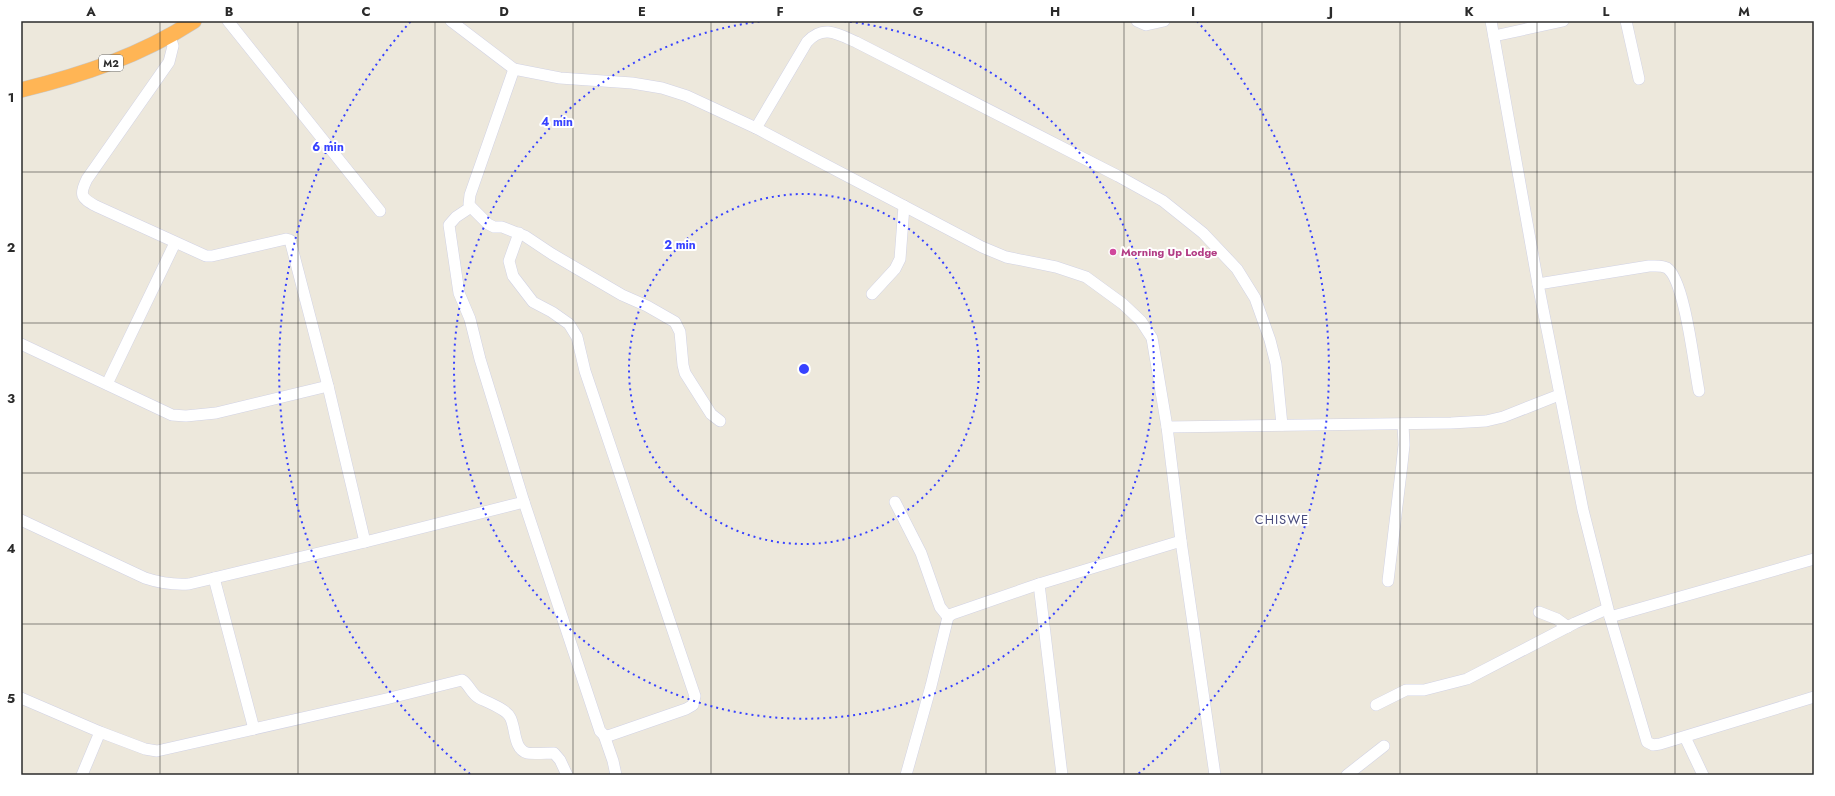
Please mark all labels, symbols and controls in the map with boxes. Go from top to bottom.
text: A [85,2,96,21]
text: B [225,2,234,21]
text: C [361,2,371,21]
text: D [499,2,509,21]
text: E [638,2,646,21]
text: F [776,2,784,21]
text: G [913,2,924,21]
text: H [1050,2,1060,21]
text: I [1191,2,1195,21]
text: J [1326,2,1333,21]
text: K [1464,2,1474,21]
text: L [1603,2,1610,21]
text: M [1738,2,1750,21]
road number: M2 [99,55,123,71]
text: 1 [8,88,14,107]
text: 4 min [541,113,573,131]
text: 6 min [312,138,344,156]
text: 2 min [664,236,696,254]
text: 2 [7,238,15,257]
place label: Morning Up Lodge [1121,244,1217,260]
marker: Morning Up Lodge [1108,247,1118,257]
centre of rings [797,362,811,376]
text: 3 [7,389,15,408]
district label: CHISWE [1255,510,1309,529]
text: 4 [6,539,16,558]
text: 5 [7,689,15,708]

